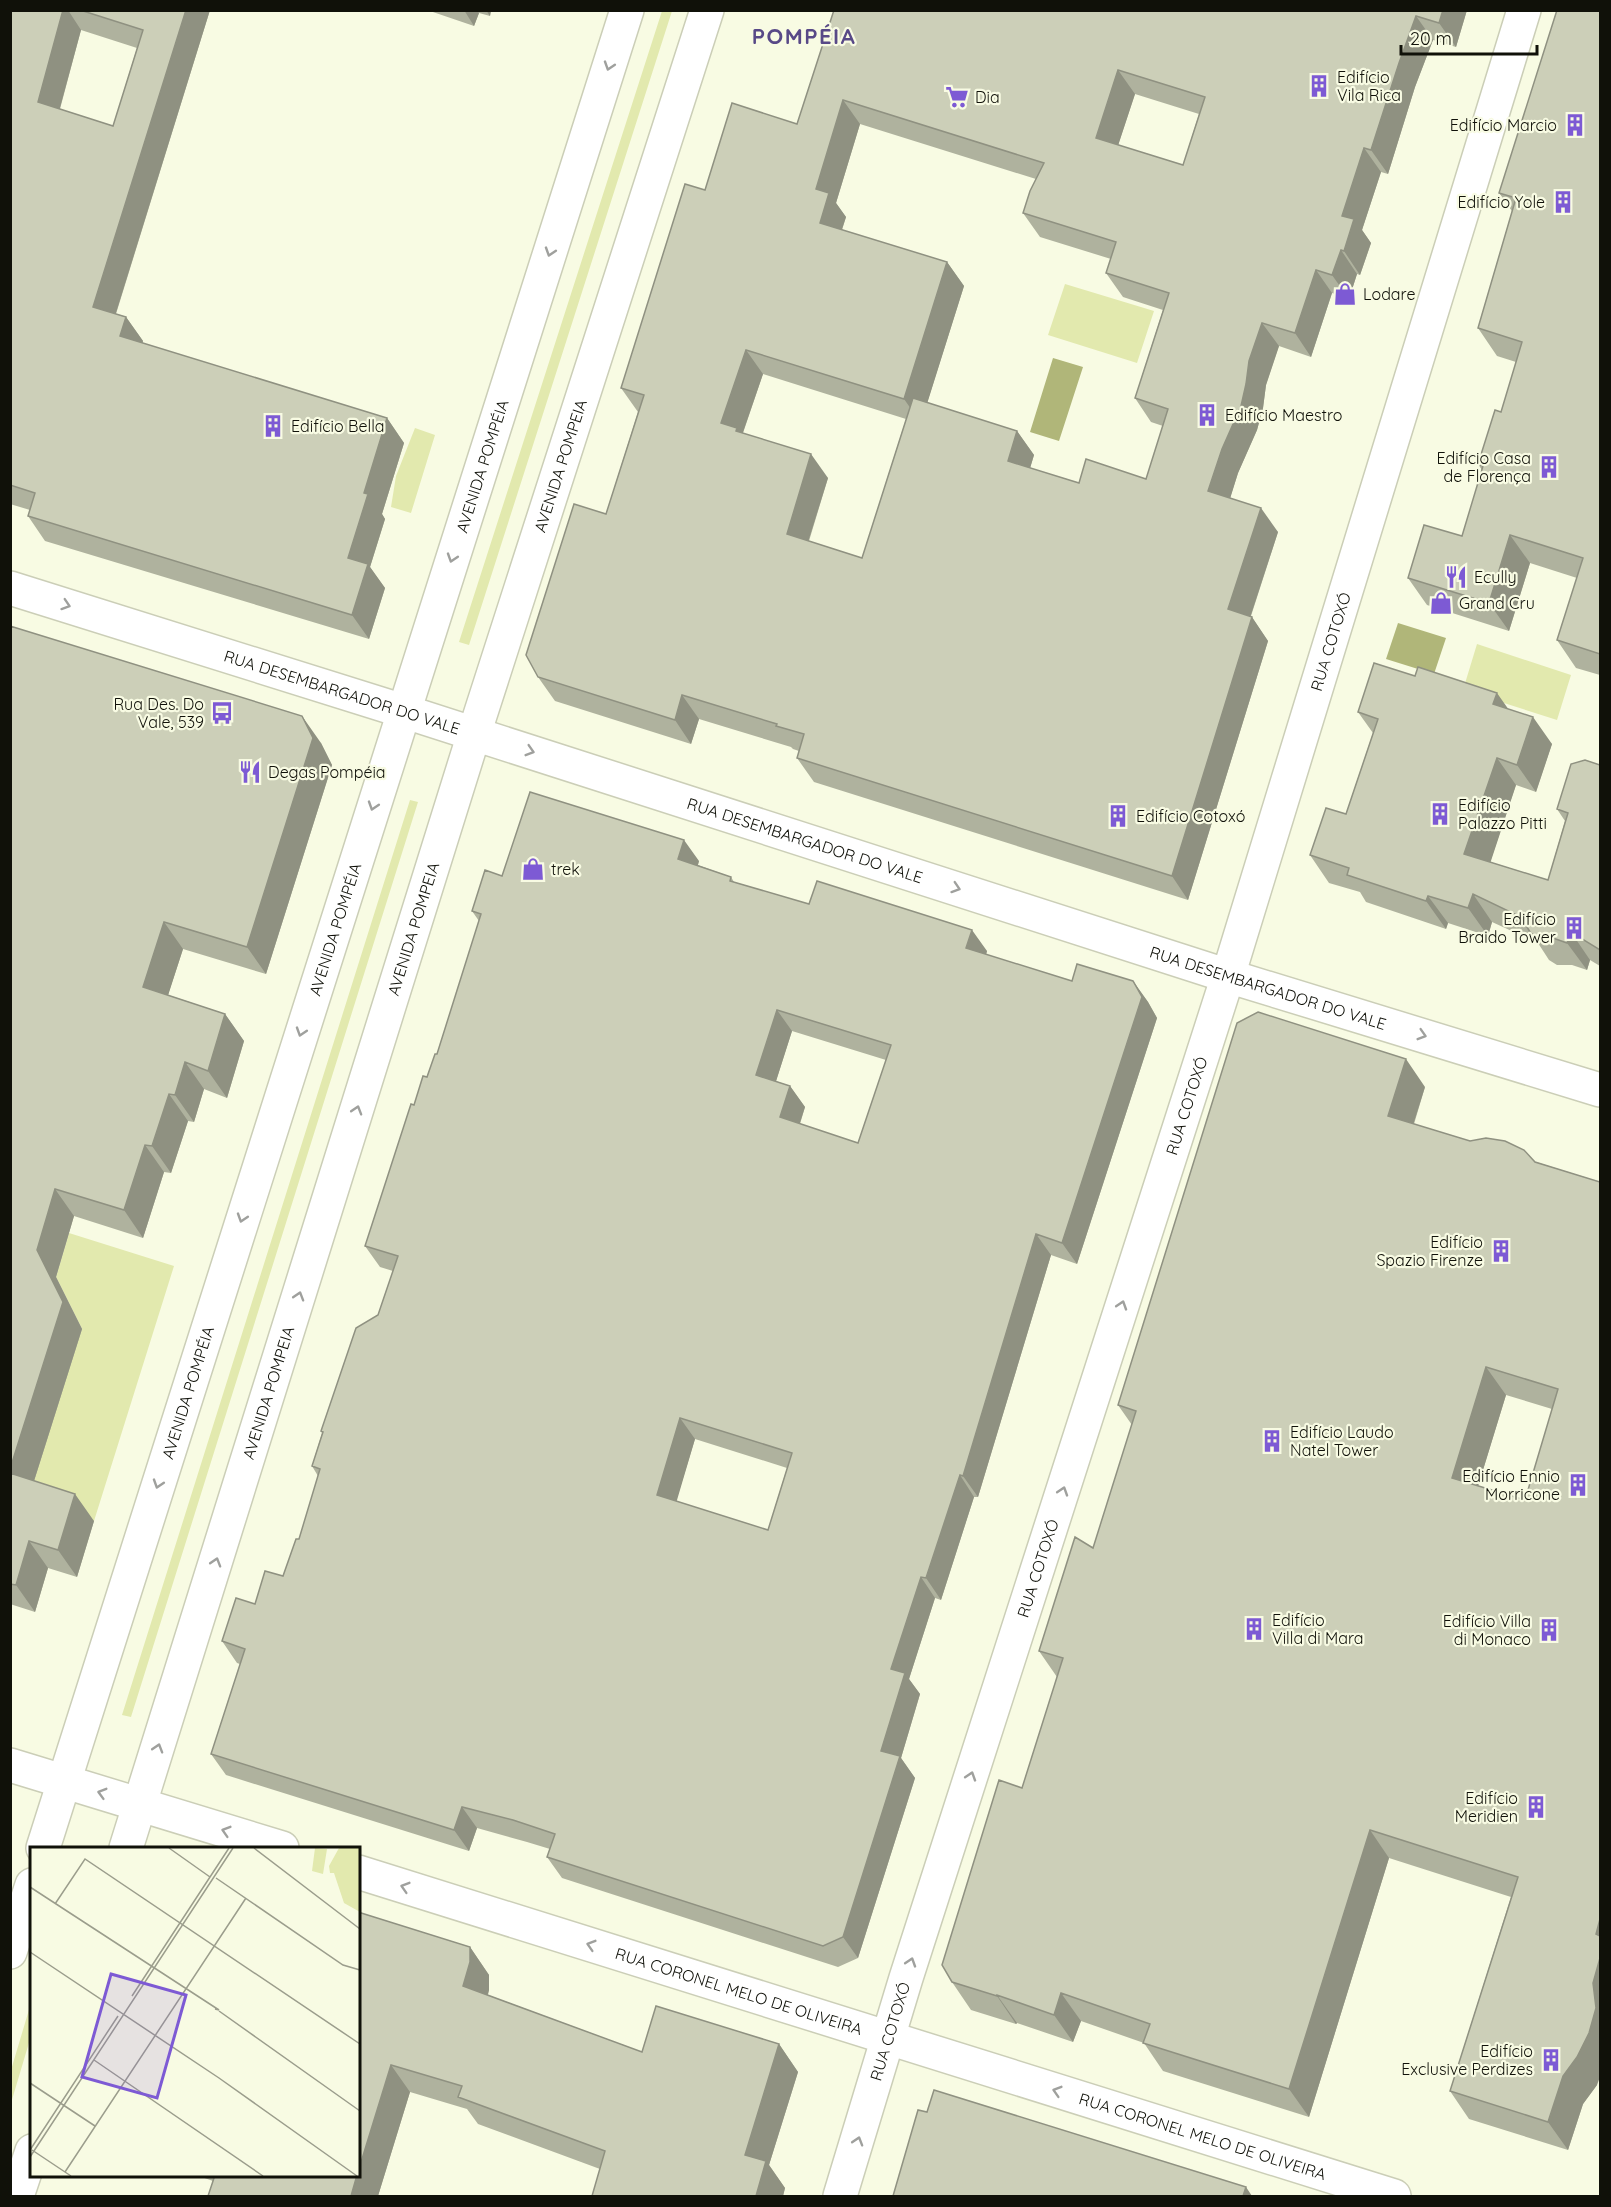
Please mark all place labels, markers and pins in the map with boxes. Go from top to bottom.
place label: Edifício Vila Rica [1337,67,1401,105]
building icon: Edifício Vila Rica [1306,73,1332,99]
supermarket icon: Dia [944,84,970,110]
place label: Dia [975,87,1000,107]
building icon: Edifício Marcio [1562,112,1588,138]
place label: Edifício Marcio [1450,115,1557,135]
building icon: Edifício Yole [1550,189,1576,215]
place label: Edifício Yole [1457,192,1545,212]
shop icon: Lodare [1332,281,1358,307]
place label: Lodare [1363,284,1415,304]
building icon: Edifício Maestro [1194,402,1220,428]
place label: Edifício Maestro [1225,405,1342,425]
building icon: Edifício Bella [260,413,286,439]
place label: Edifício Bella [291,416,385,436]
place label: Edifício Casa de Florença [1436,448,1531,486]
building icon: Edifício Casa de Florença [1536,454,1562,480]
restaurant icon: Ecully [1443,564,1469,590]
place label: Ecully [1474,567,1517,587]
shop icon: Grand Cru [1428,590,1454,616]
place label: Grand Cru [1459,593,1535,613]
place label: Rua Des. Do Vale, 539 [114,694,204,732]
bus stop icon: Rua Des. Do Vale, 539 [209,700,235,726]
restaurant icon: Degas Pompéia [237,759,263,785]
place label: Degas Pompéia [268,762,386,782]
place label: Edifício Palazzo Pitti [1458,795,1547,833]
building icon: Edifício Palazzo Pitti [1427,801,1453,827]
building icon: Edifício Cotoxó [1105,803,1131,829]
place label: Edifício Cotoxó [1136,806,1245,826]
shop icon: trek [520,856,546,882]
place label: trek [551,859,580,879]
place label: Edifício Braido Tower [1458,909,1556,947]
building icon: Edifício Braido Tower [1561,915,1587,941]
place label: Edifício Spazio Firenze [1376,1232,1483,1270]
building icon: Edifício Spazio Firenze [1488,1238,1514,1264]
place label: Edifício Laudo Natel Tower [1290,1422,1394,1460]
building icon: Edifício Laudo Natel Tower [1259,1428,1285,1454]
place label: Edifício Ennio Morricone [1462,1466,1560,1504]
building icon: Edifício Ennio Morricone [1565,1472,1591,1498]
place label: Edifício Villa di Mara [1272,1610,1364,1648]
place label: Edifício Villa di Monaco [1443,1611,1531,1649]
building icon: Edifício Villa di Mara [1241,1616,1267,1642]
building icon: Edifício Villa di Monaco [1536,1617,1562,1643]
place label: Edifício Meridien [1455,1788,1518,1826]
building icon: Edifício Meridien [1523,1794,1549,1820]
place label: Edifício Exclusive Perdizes [1401,2041,1533,2079]
building icon: Edifício Exclusive Perdizes [1538,2047,1564,2073]

